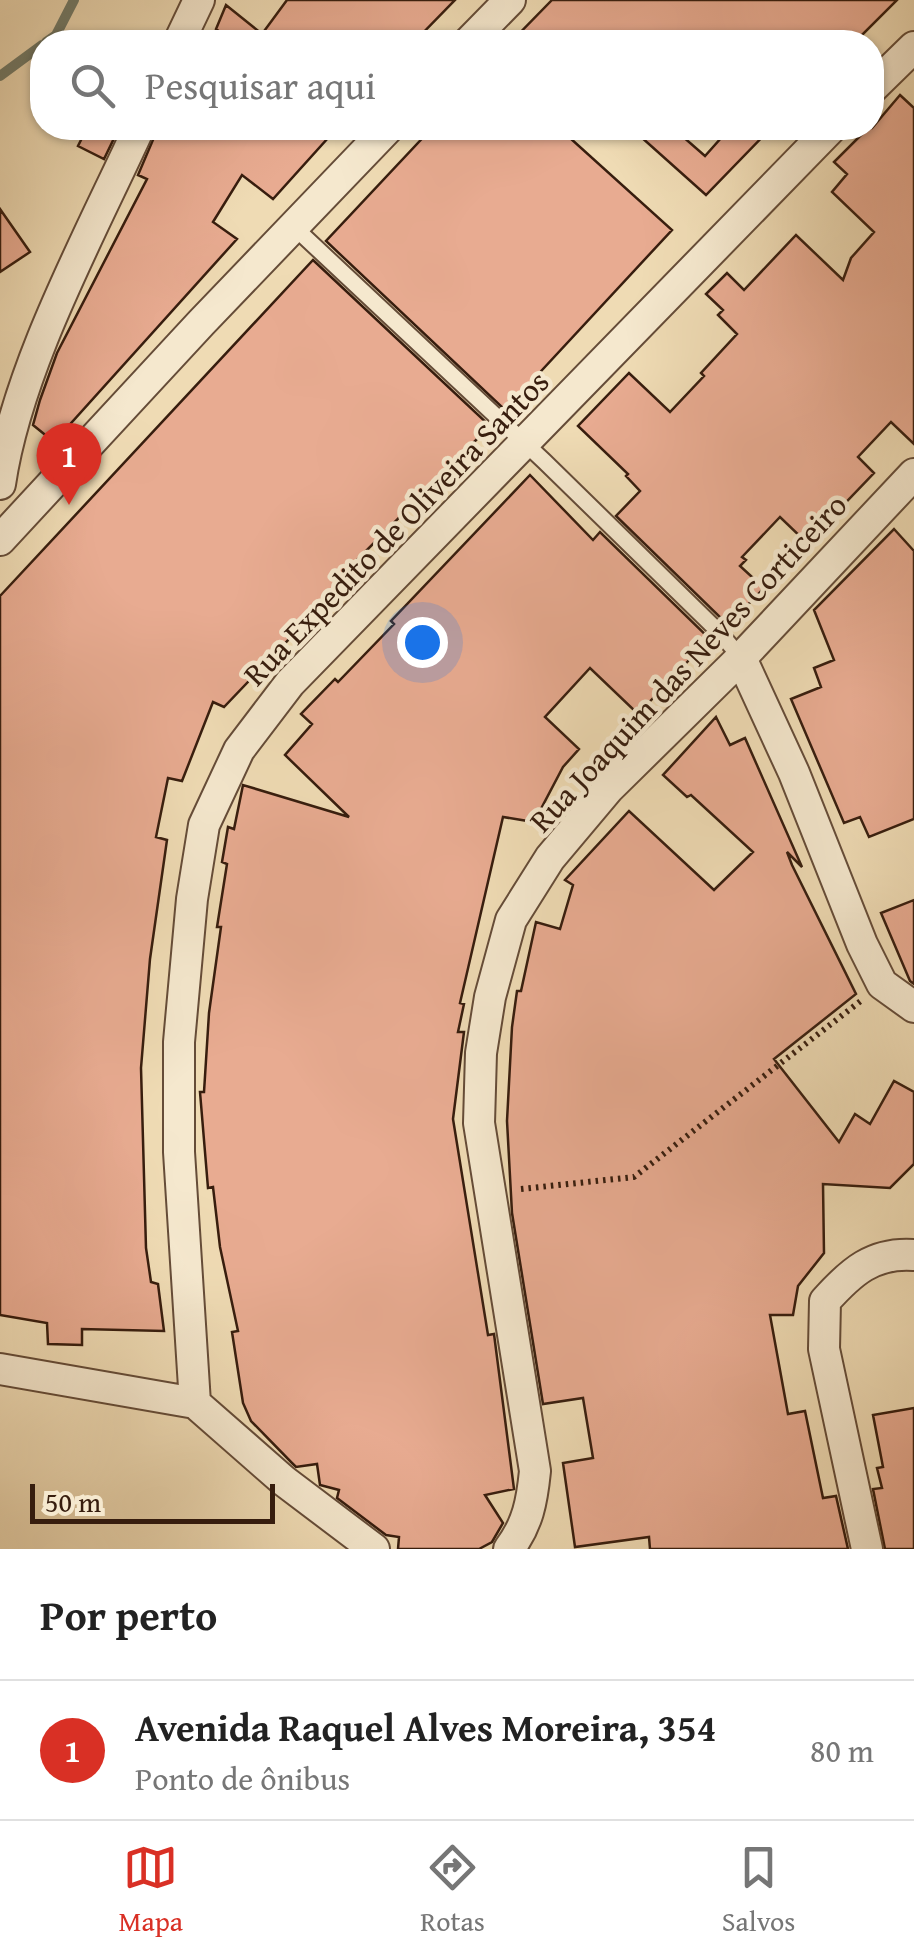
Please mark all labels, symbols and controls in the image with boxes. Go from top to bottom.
search box [30,30,884,140]
text: Pesquisar aqui [145,57,376,113]
icon: search [65,58,120,113]
street label: Rua Expedito de Oliveira Santos [232,359,560,696]
pin: 1 [36,422,102,505]
street label: Rua Joaquim das Neves Corticeiro [518,483,858,843]
your location [397,617,448,668]
scale bar [30,1479,275,1524]
text: 50 m [45,1481,101,1522]
text: Por perto [40,1584,217,1645]
text: Avenida Raquel Alves Moreira, 354 [135,1699,716,1755]
text: 1 [64,1727,81,1774]
text: 80 m [810,1727,874,1774]
text: Ponto de ônibus [135,1755,350,1802]
tab: Mapa [119,1840,183,1941]
tab: Rotas [420,1840,485,1941]
tab: Salvos [722,1840,795,1941]

